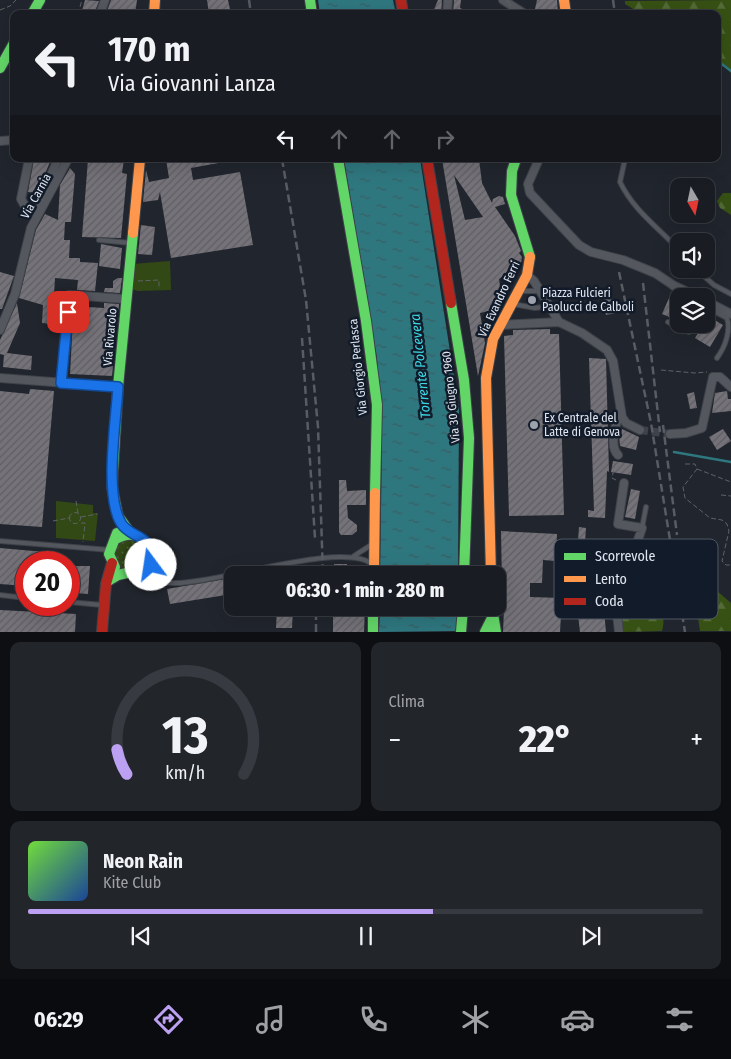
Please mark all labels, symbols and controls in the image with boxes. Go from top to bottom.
text: 170 m [108,28,191,70]
icon: left [25,30,90,95]
text: Via Giovanni Lanza [108,70,276,97]
icon: left [272,125,300,153]
icon: ahead [325,125,353,153]
icon: ahead [378,125,406,153]
icon: right [431,125,459,153]
street label: Via Carnia [18,171,54,221]
north arrow [670,178,715,222]
map controls [670,178,715,333]
button: sound [670,233,715,278]
street label: Via Evandro Ferri [475,259,523,339]
place label: Piazza Fulcieri Paolucci de Calboli [542,286,634,314]
button: layers [670,288,715,333]
pin [47,291,89,333]
marker: Piazza Fulcieri Paolucci de Calboli [526,294,538,306]
icon: arrive [54,298,82,326]
street label: Via Rivarolo [100,307,120,367]
water label: Torrente Polcevera [407,313,434,419]
street label: Via Giorgio Perlasca [346,318,370,416]
street label: Via 30 Giugno 1960 [439,350,463,444]
place label: Ex Centrale del Latte di Genova [544,411,620,439]
marker: Ex Centrale del Latte di Genova [528,419,540,431]
position arrow [124,538,176,590]
legend [554,539,718,619]
text: Scorrevole [595,548,655,565]
speed limit sign: 20 [15,551,80,616]
text: Lento [595,571,627,588]
text: 06:30 · 1 min · 280 m [286,579,444,602]
text: Coda [595,593,624,610]
text: Clima [389,692,425,711]
text: 13 [162,704,209,767]
text: 22° [519,716,572,762]
text: − [389,723,401,756]
text: + [690,723,703,756]
text: km/h [165,762,205,784]
text: Neon Rain [103,850,183,873]
text: Kite Club [103,873,161,892]
icon: previous [127,922,155,950]
icon: pause [352,922,380,950]
icon: next [577,922,605,950]
icon: directions [151,1002,186,1037]
icon: music [253,1002,288,1037]
icon: phone [356,1002,391,1037]
icon: climate [458,1002,493,1037]
icon: car [560,1002,595,1037]
icon: filters [662,1002,697,1037]
text: 06:29 [34,1006,84,1033]

